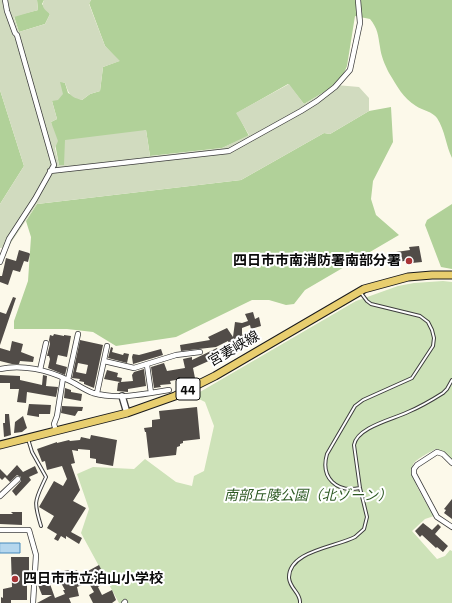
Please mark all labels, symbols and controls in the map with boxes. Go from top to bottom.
place label: 四日市市南消防署南部分署 [233,253,401,269]
marker: 四日市市南消防署南部分署 [404,256,414,266]
street label: 宮妻峡線 [206,328,262,370]
road number: 44 [176,378,200,400]
park label: 南部丘陵公園（北ゾーン） [224,488,392,504]
place label: 四日市市立泊山小学校 [23,571,163,587]
marker: 四日市市立泊山小学校 [10,574,20,584]

